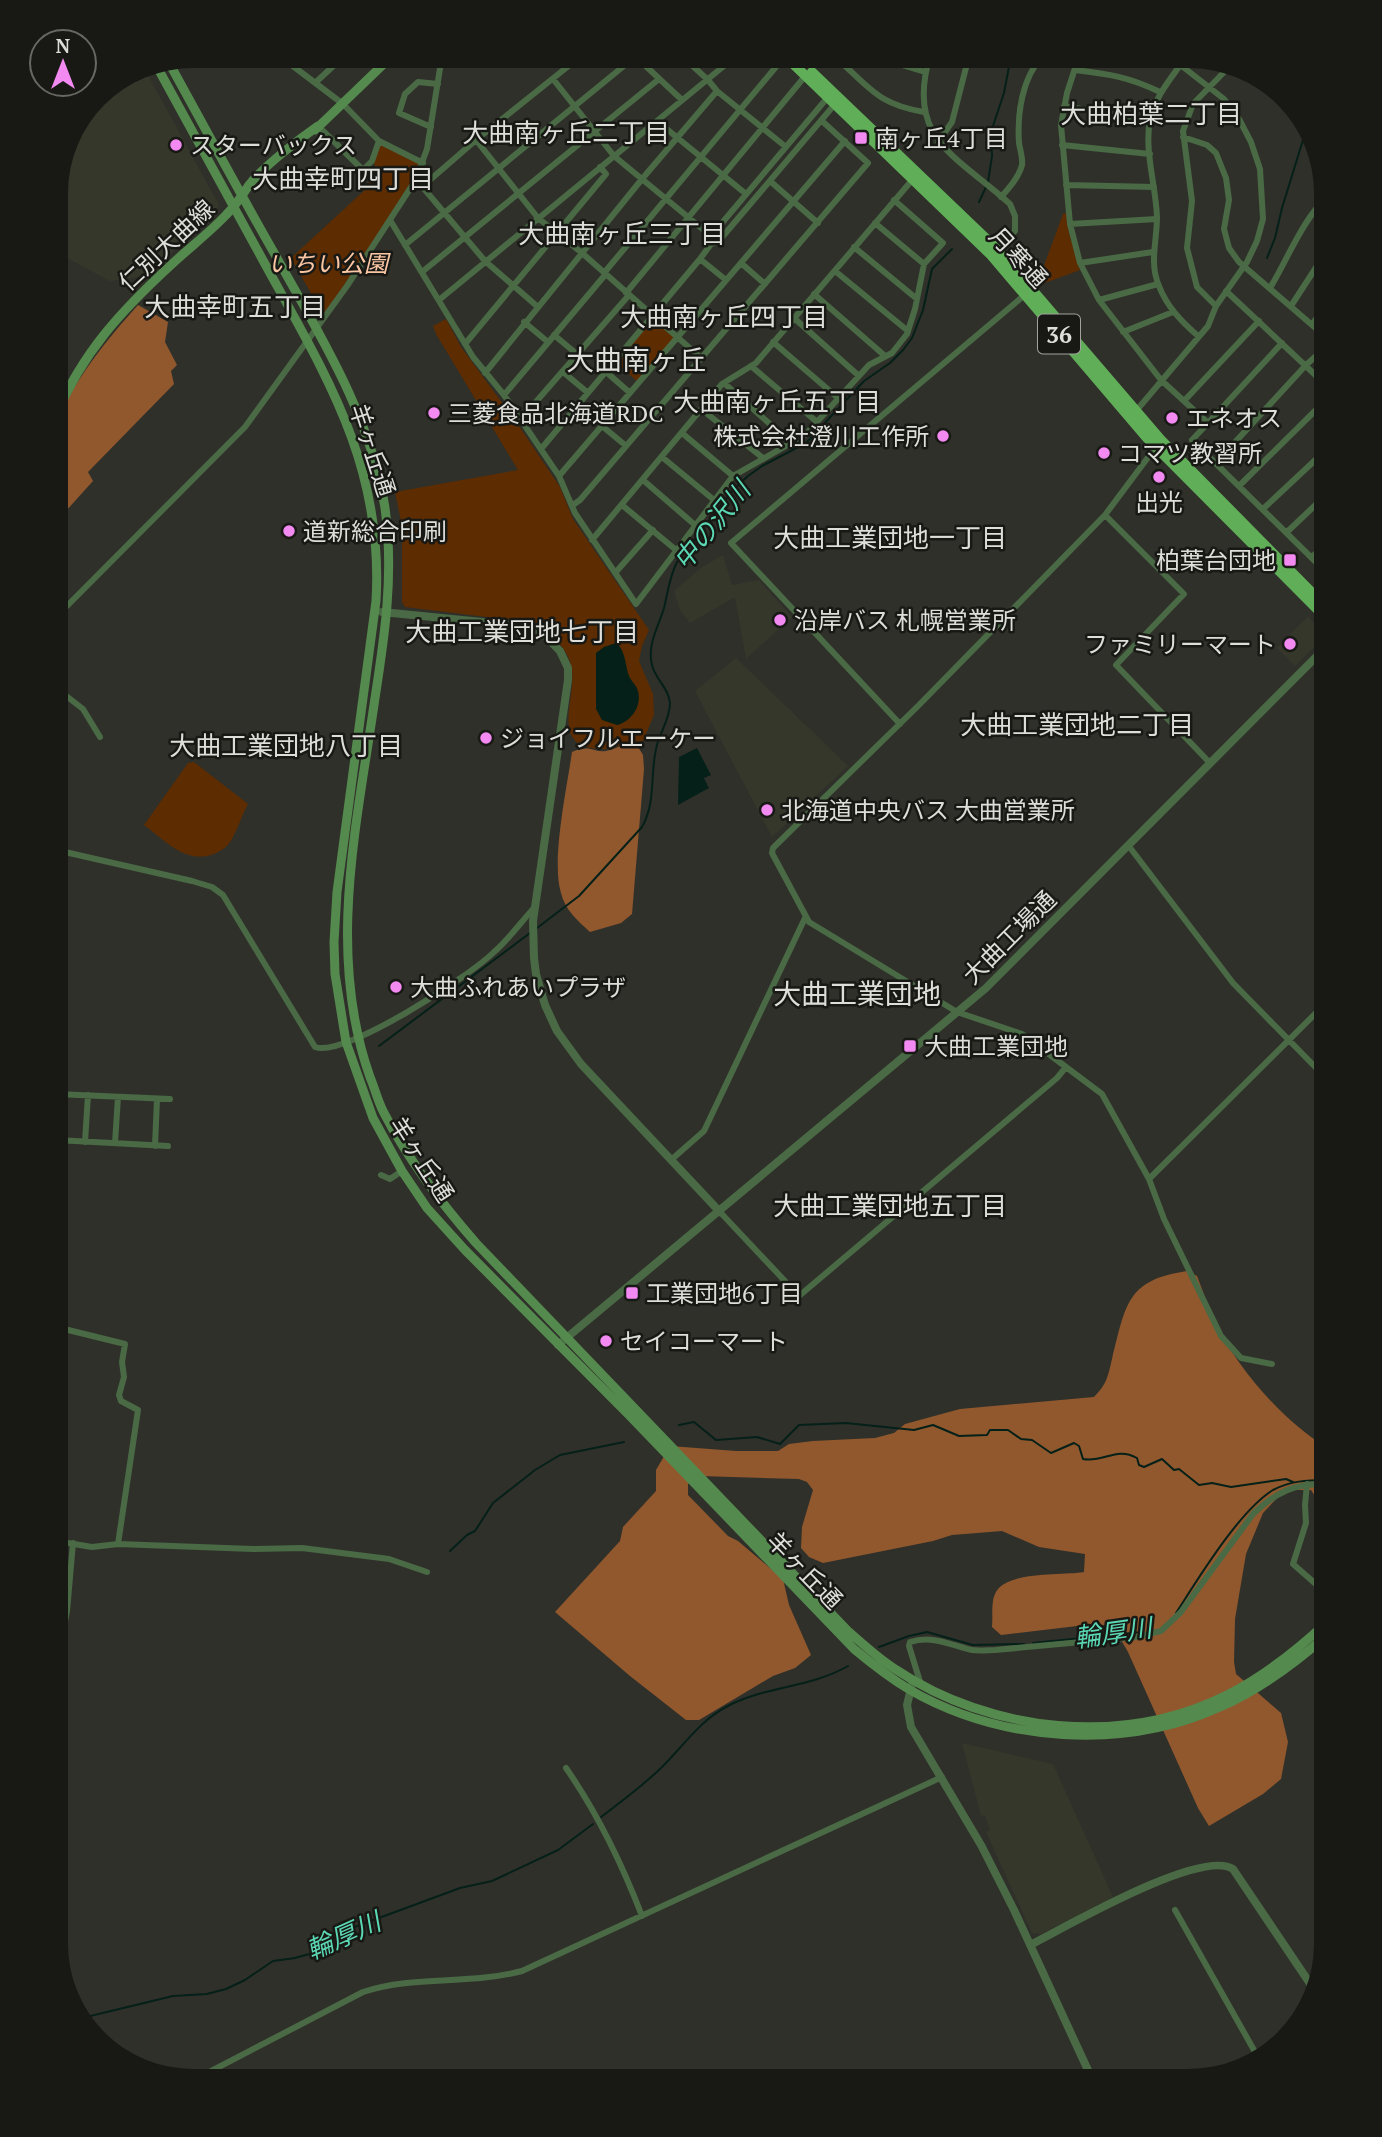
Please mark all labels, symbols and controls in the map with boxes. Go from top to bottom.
north arrow [28,28,98,98]
text: N [56,33,71,58]
district label: 大曲柏葉二丁目 [1060,96,1242,130]
district label: 大曲南ヶ丘二丁目 [462,115,670,149]
place label: 南ヶ丘4丁目 [875,122,1008,154]
place label: スターバックス [190,129,357,161]
marker: 南ヶ丘4丁目 [853,130,869,146]
marker: スターバックス [168,137,184,153]
district label: 大曲幸町四丁目 [252,161,434,195]
street label: 仁別大曲線 [111,192,221,298]
district label: 大曲南ヶ丘三丁目 [518,216,726,250]
street label: 月寒通 [983,220,1055,294]
park label: いちい公園 [268,247,391,279]
district label: 大曲幸町五丁目 [144,289,326,323]
district label: 大曲南ヶ丘四丁目 [620,299,828,333]
road number: 36 [1038,314,1080,354]
district label: 大曲南ヶ丘 [566,341,706,378]
district label: 大曲南ヶ丘五丁目 [673,384,881,418]
place label: 三菱食品北海道RDC [448,397,664,429]
street label: 羊ヶ丘通 [343,399,403,501]
place label: エネオス [1186,402,1282,434]
marker: 三菱食品北海道RDC [426,405,442,421]
marker: エネオス [1164,410,1180,426]
place label: 株式会社澄川工作所 [713,420,929,452]
marker: 株式会社澄川工作所 [935,428,951,444]
place label: コマツ教習所 [1118,437,1262,469]
marker: コマツ教習所 [1096,445,1112,461]
marker: 出光 [1151,469,1167,485]
water label: 中の沢川 [665,472,759,576]
place label: 出光 [1135,486,1183,518]
place label: 道新総合印刷 [303,515,447,547]
district label: 大曲工業団地一丁目 [773,520,1007,554]
marker: 道新総合印刷 [281,523,297,539]
place label: 柏葉台団地 [1156,544,1276,576]
marker: 柏葉台団地 [1282,552,1298,568]
place label: 沿岸バス 札幌営業所 [794,604,1016,636]
marker: 沿岸バス 札幌営業所 [772,612,788,628]
district label: 大曲工業団地七丁目 [405,614,639,648]
place label: ファミリーマート [1084,628,1276,660]
marker: ファミリーマート [1282,636,1298,652]
district label: 大曲工業団地二丁目 [960,707,1194,741]
place label: ジョイフルエーケー [500,722,716,754]
district label: 大曲工業団地八丁目 [169,728,403,762]
marker: ジョイフルエーケー [478,730,494,746]
place label: 北海道中央バス 大曲営業所 [781,794,1075,826]
marker: 北海道中央バス 大曲営業所 [759,802,775,818]
street label: 大曲工場通 [955,883,1063,991]
place label: 大曲ふれあいプラザ [410,971,626,1003]
district label: 大曲工業団地 [773,975,941,1012]
marker: 大曲ふれあいプラザ [388,979,404,995]
place label: 大曲工業団地 [924,1030,1068,1062]
marker: 大曲工業団地 [902,1038,918,1054]
street label: 羊ヶ丘通 [382,1110,462,1208]
district label: 大曲工業団地五丁目 [773,1188,1007,1222]
place label: 工業団地6丁目 [646,1277,803,1309]
marker: 工業団地6丁目 [624,1285,640,1301]
place label: セイコーマート [620,1325,788,1357]
marker: セイコーマート [598,1333,614,1349]
street label: 羊ヶ丘通 [760,1524,850,1616]
water label: 輪厚川 [1072,1609,1157,1654]
water label: 輪厚川 [300,1902,388,1966]

